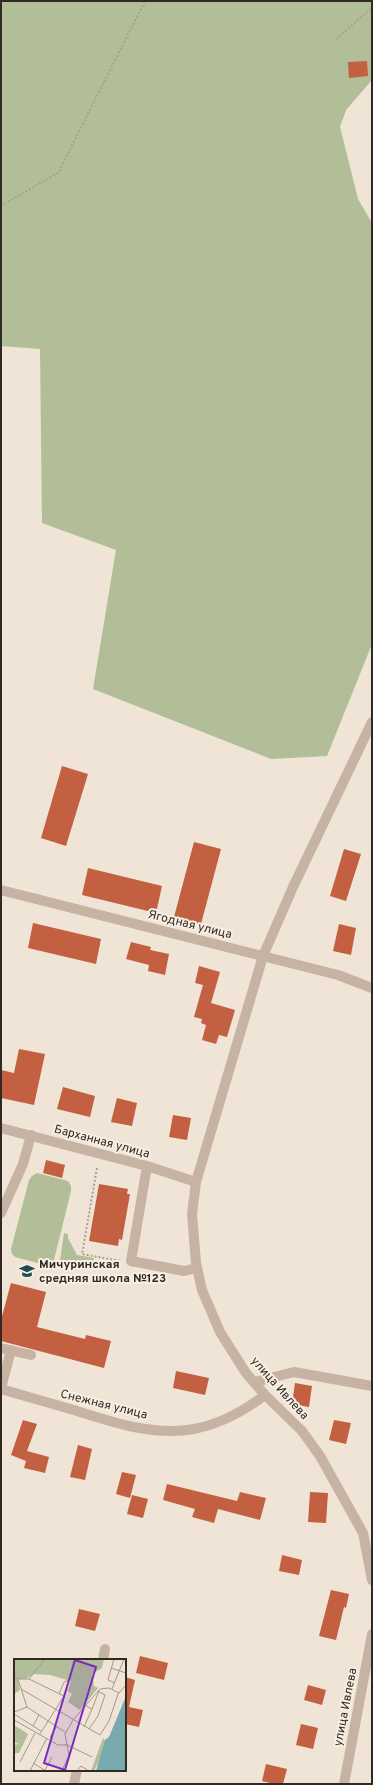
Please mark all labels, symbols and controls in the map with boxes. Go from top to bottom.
street label: Ягодная улица [146,907,233,943]
street label: Барханная улица [52,1122,151,1162]
place label: Мичуринская средняя школа №123 [39,1257,166,1287]
school or university icon: Мичуринская средняя школа №123 [18,1262,36,1280]
street label: улица Ивлева [247,1354,312,1424]
street label: Снежная улица [59,1386,149,1424]
inset map [14,1659,126,1771]
street label: улица Ивлева [331,1667,361,1748]

